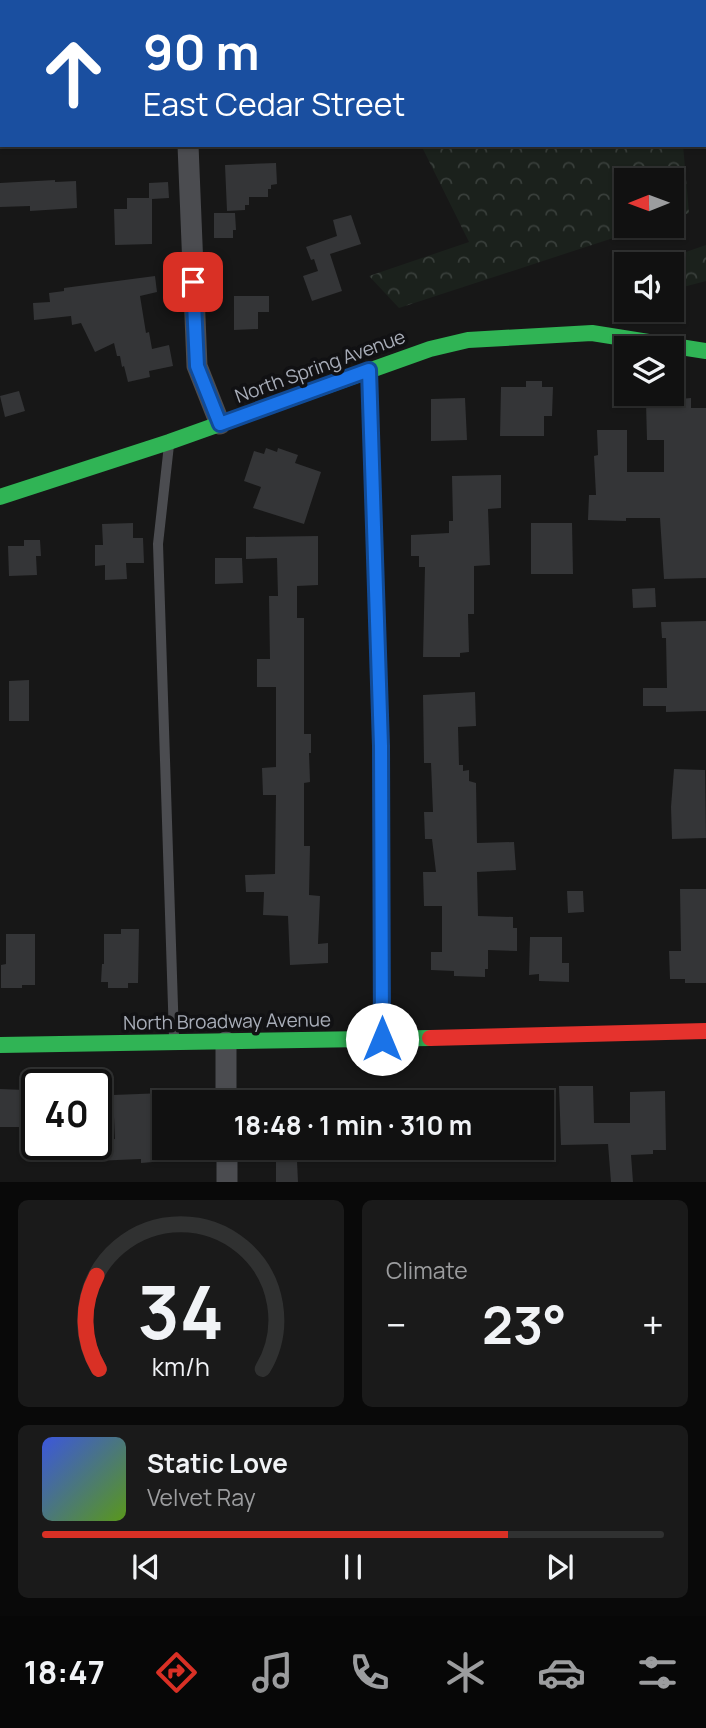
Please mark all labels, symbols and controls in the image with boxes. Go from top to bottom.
text: 90 m [143,18,260,85]
icon: ahead [28,28,119,119]
text: East Cedar Street [143,82,405,126]
north arrow [614,168,684,238]
map controls [614,168,684,406]
pin [163,252,223,312]
button: sound [614,252,684,322]
icon: arrive [174,263,212,301]
street label: North Spring Avenue [231,323,409,409]
button: layers [614,336,684,406]
position arrow [345,1002,419,1076]
street label: North Broadway Avenue [123,1006,331,1036]
speed limit sign: 40 [21,1069,112,1160]
text: 18:48 · 1 min · 310 m [234,1107,472,1143]
text: Climate [386,1254,468,1286]
text: 34 [138,1262,224,1362]
text: 23° [482,1289,567,1360]
text: − [386,1298,407,1350]
text: + [642,1298,664,1350]
text: km/h [152,1349,210,1384]
text: Static Love [147,1445,288,1481]
text: Velvet Ray [147,1481,256,1513]
icon: previous [127,1548,165,1586]
icon: pause [334,1548,372,1586]
icon: next [541,1548,579,1586]
icon: directions [152,1648,201,1697]
icon: music [248,1648,297,1697]
icon: phone [345,1648,394,1697]
icon: climate [441,1648,490,1697]
icon: car [537,1648,586,1697]
icon: filters [633,1648,682,1697]
text: 18:47 [24,1650,105,1694]

